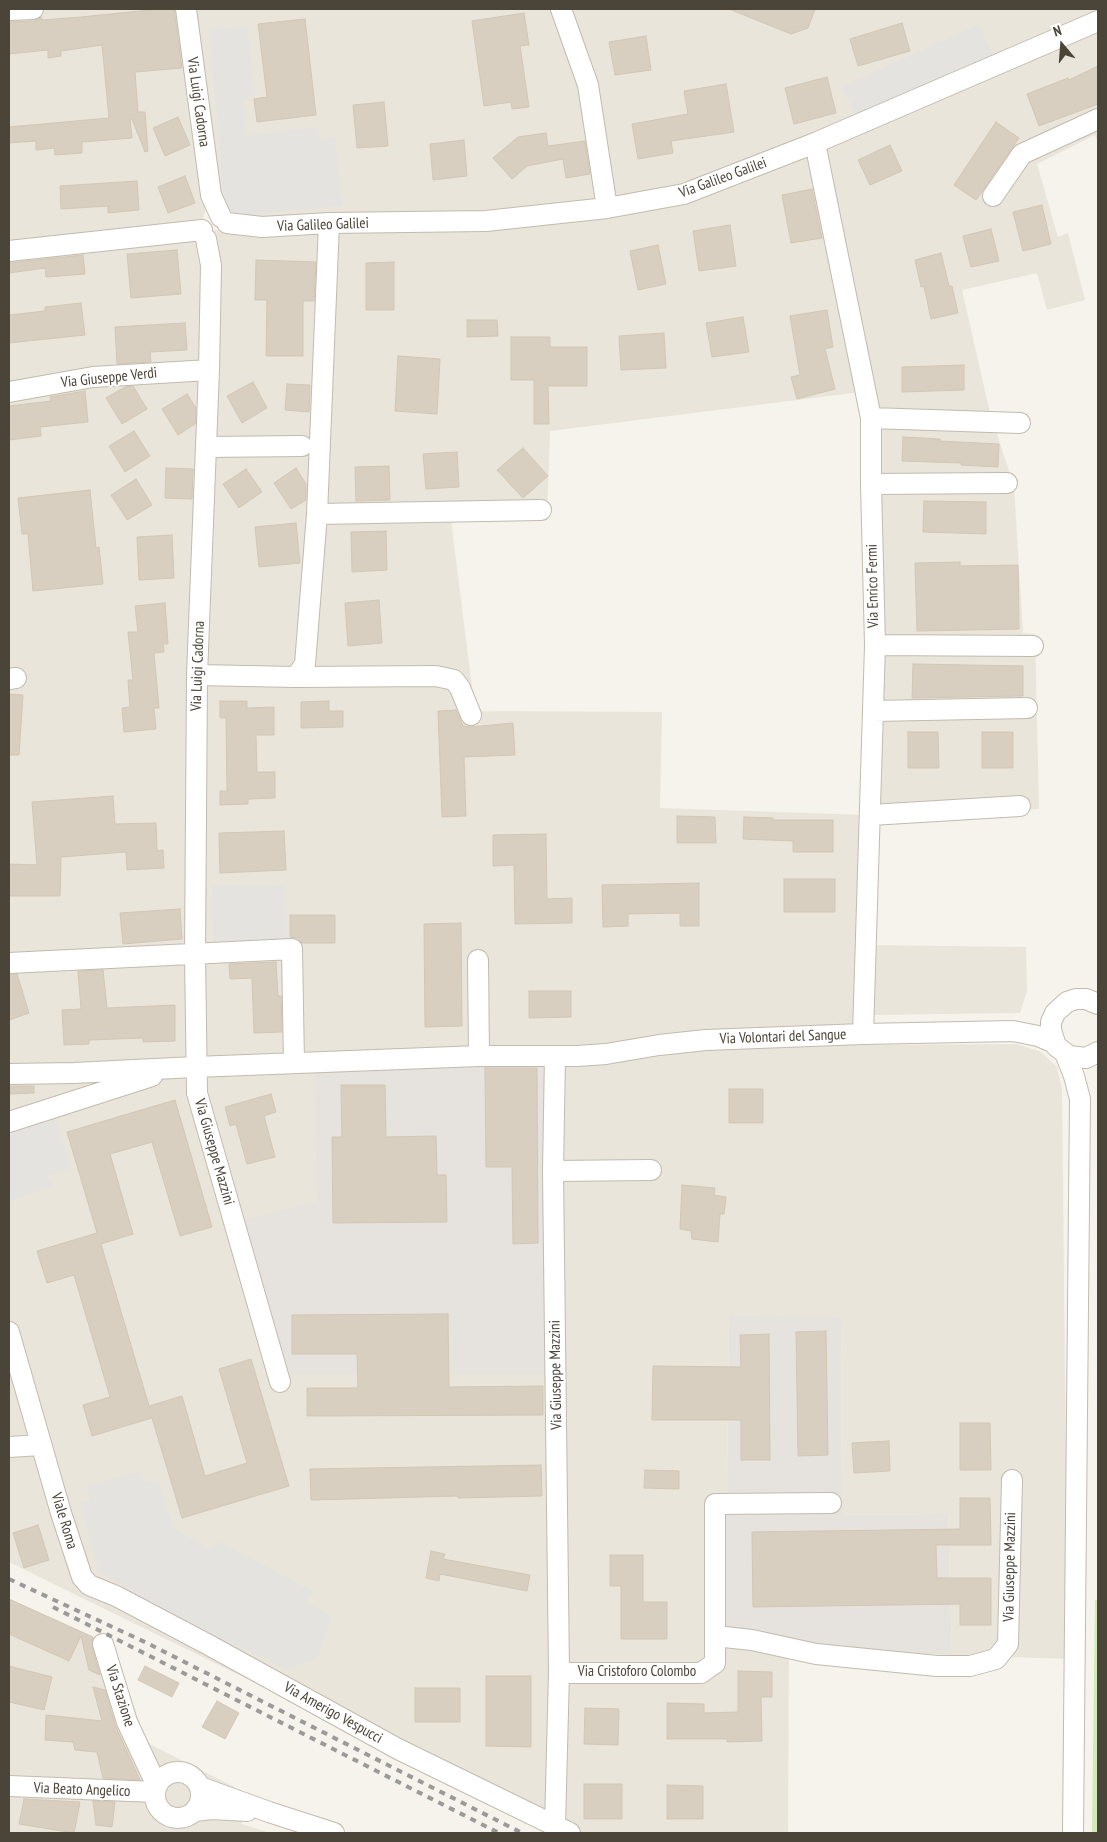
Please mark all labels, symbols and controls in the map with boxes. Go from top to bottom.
north arrow [1037,20,1087,70]
text: N [1051,21,1064,40]
street label: Via Luigi Cadorna [183,56,213,148]
street label: Via Galileo Galilei [677,154,769,202]
street label: Via Galileo Galilei [277,214,369,236]
street label: Via Giuseppe Verdi [60,364,158,392]
street label: Via Enrico Fermi [863,544,883,628]
street label: Via Luigi Cadorna [187,621,209,711]
street label: Via Volontari del Sangue [719,1026,847,1048]
street label: Via Giuseppe Mazzini [190,1097,238,1207]
street label: Via Giuseppe Mazzini [546,1320,566,1430]
street label: Viale Roma [47,1491,81,1551]
street label: Via Giuseppe Mazzini [1000,1512,1020,1622]
street label: Via Stazione [102,1663,138,1729]
street label: Via Cristoforo Colombo [578,1663,696,1681]
street label: Via Amerigo Vespucci [280,1678,386,1748]
street label: Via Beato Angelico [33,1779,131,1801]

